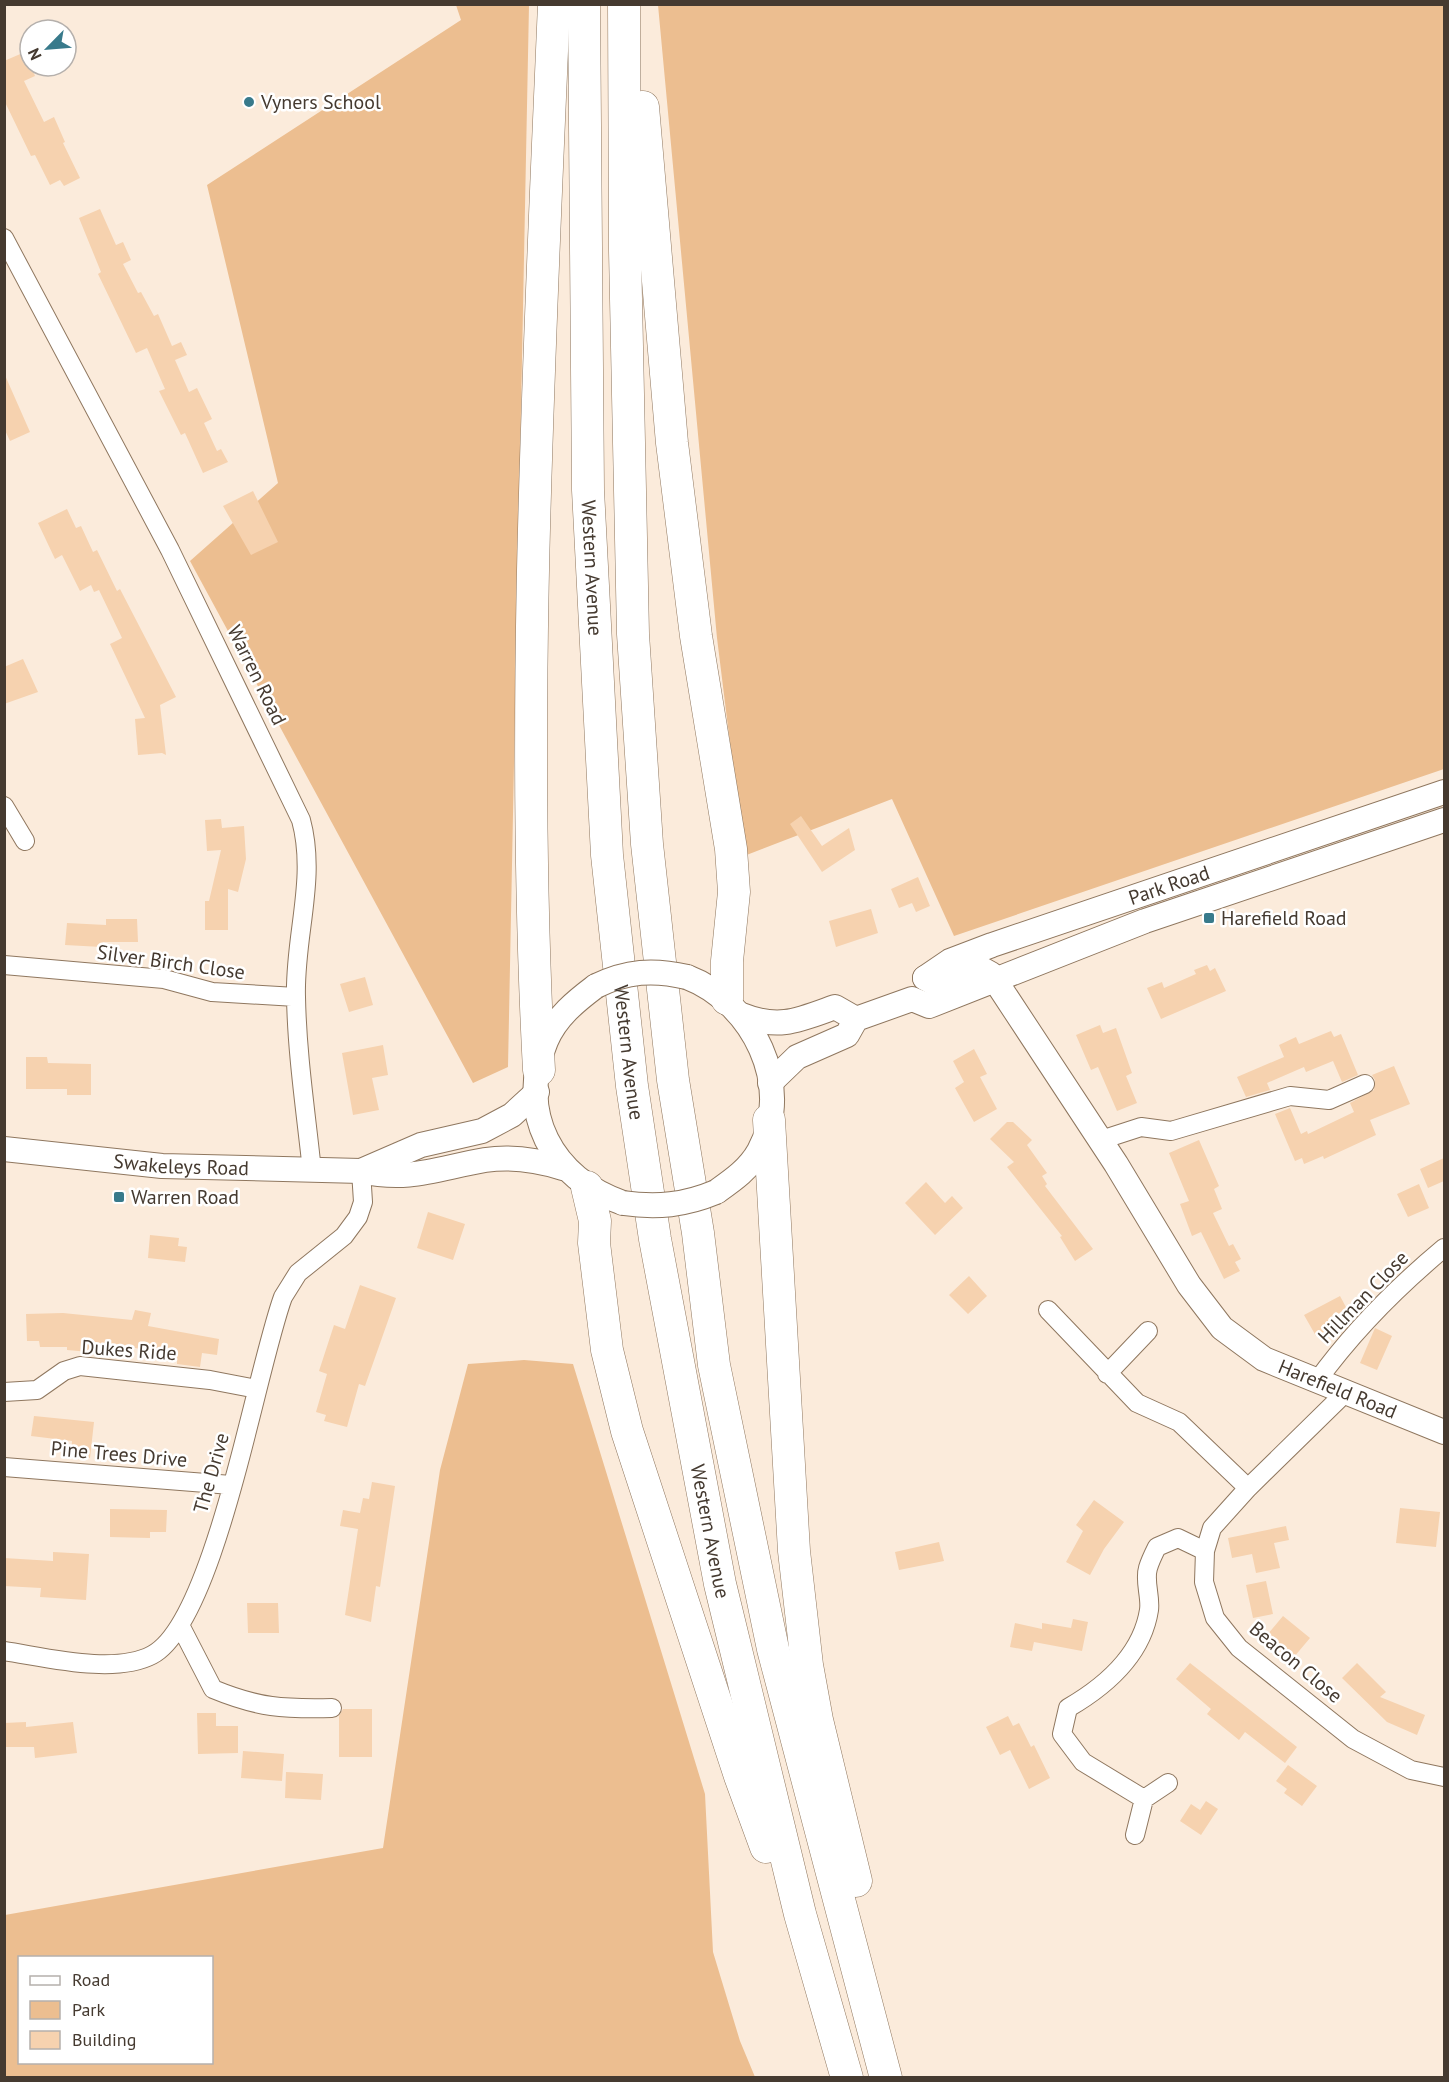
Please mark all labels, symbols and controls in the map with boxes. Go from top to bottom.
north arrow [18,18,78,78]
text: N [23,45,46,63]
place label: Vyners School [260,89,381,115]
marker: Vyners School [242,95,256,109]
street label: Western Avenue [576,499,609,636]
street label: Warren Road [222,621,292,729]
street label: Park Road [1125,859,1213,911]
place label: Harefield Road [1221,905,1347,931]
marker: Harefield Road [1202,911,1216,925]
street label: Silver Birch Close [95,939,247,985]
street label: Western Avenue [608,983,650,1122]
street label: Swakeleys Road [112,1148,249,1181]
place label: Warren Road [131,1184,239,1210]
marker: Warren Road [112,1190,126,1204]
street label: Hillman Close [1312,1245,1414,1349]
street label: Dukes Ride [81,1334,177,1366]
street label: Harefield Road [1275,1353,1401,1425]
street label: The Drive [187,1430,235,1516]
street label: Pine Trees Drive [50,1435,188,1473]
street label: Western Avenue [685,1462,736,1601]
street label: Beacon Close [1244,1615,1348,1709]
legend [18,1956,213,2064]
text: Road [72,1968,110,1991]
text: Park [72,1998,105,2021]
text: Building [72,2028,136,2051]

